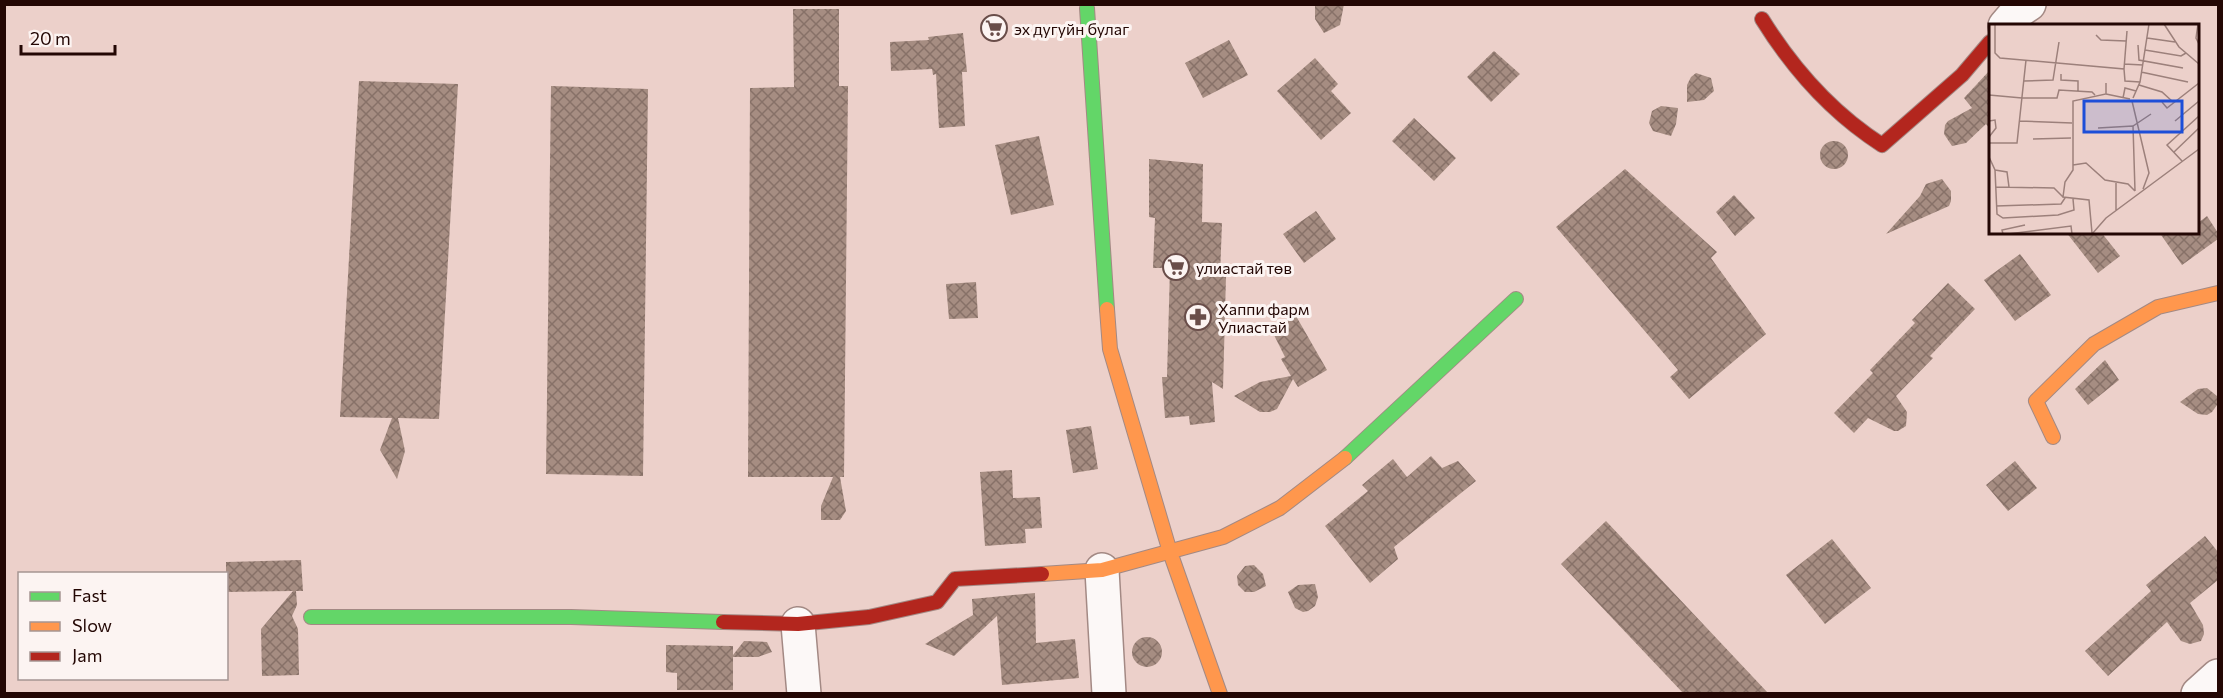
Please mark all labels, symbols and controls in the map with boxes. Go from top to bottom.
supermarket icon: эх дугуйн булаг [979,13,1009,43]
scale bar [21,18,116,56]
place label: эх дугуйн булаг [1014,19,1129,38]
inset map [1989,24,2199,234]
text: 20 m [30,27,71,49]
supermarket icon: улиастай төв [1161,252,1191,282]
place label: улиастай төв [1196,258,1292,277]
place label: Хаппи фарм Улиастай [1218,299,1309,336]
pharmacy icon: Хаппи фарм Улиастай [1183,302,1213,332]
legend [18,572,228,680]
text: Fast [72,584,107,606]
text: Slow [72,614,112,636]
text: Jam [72,644,102,666]

